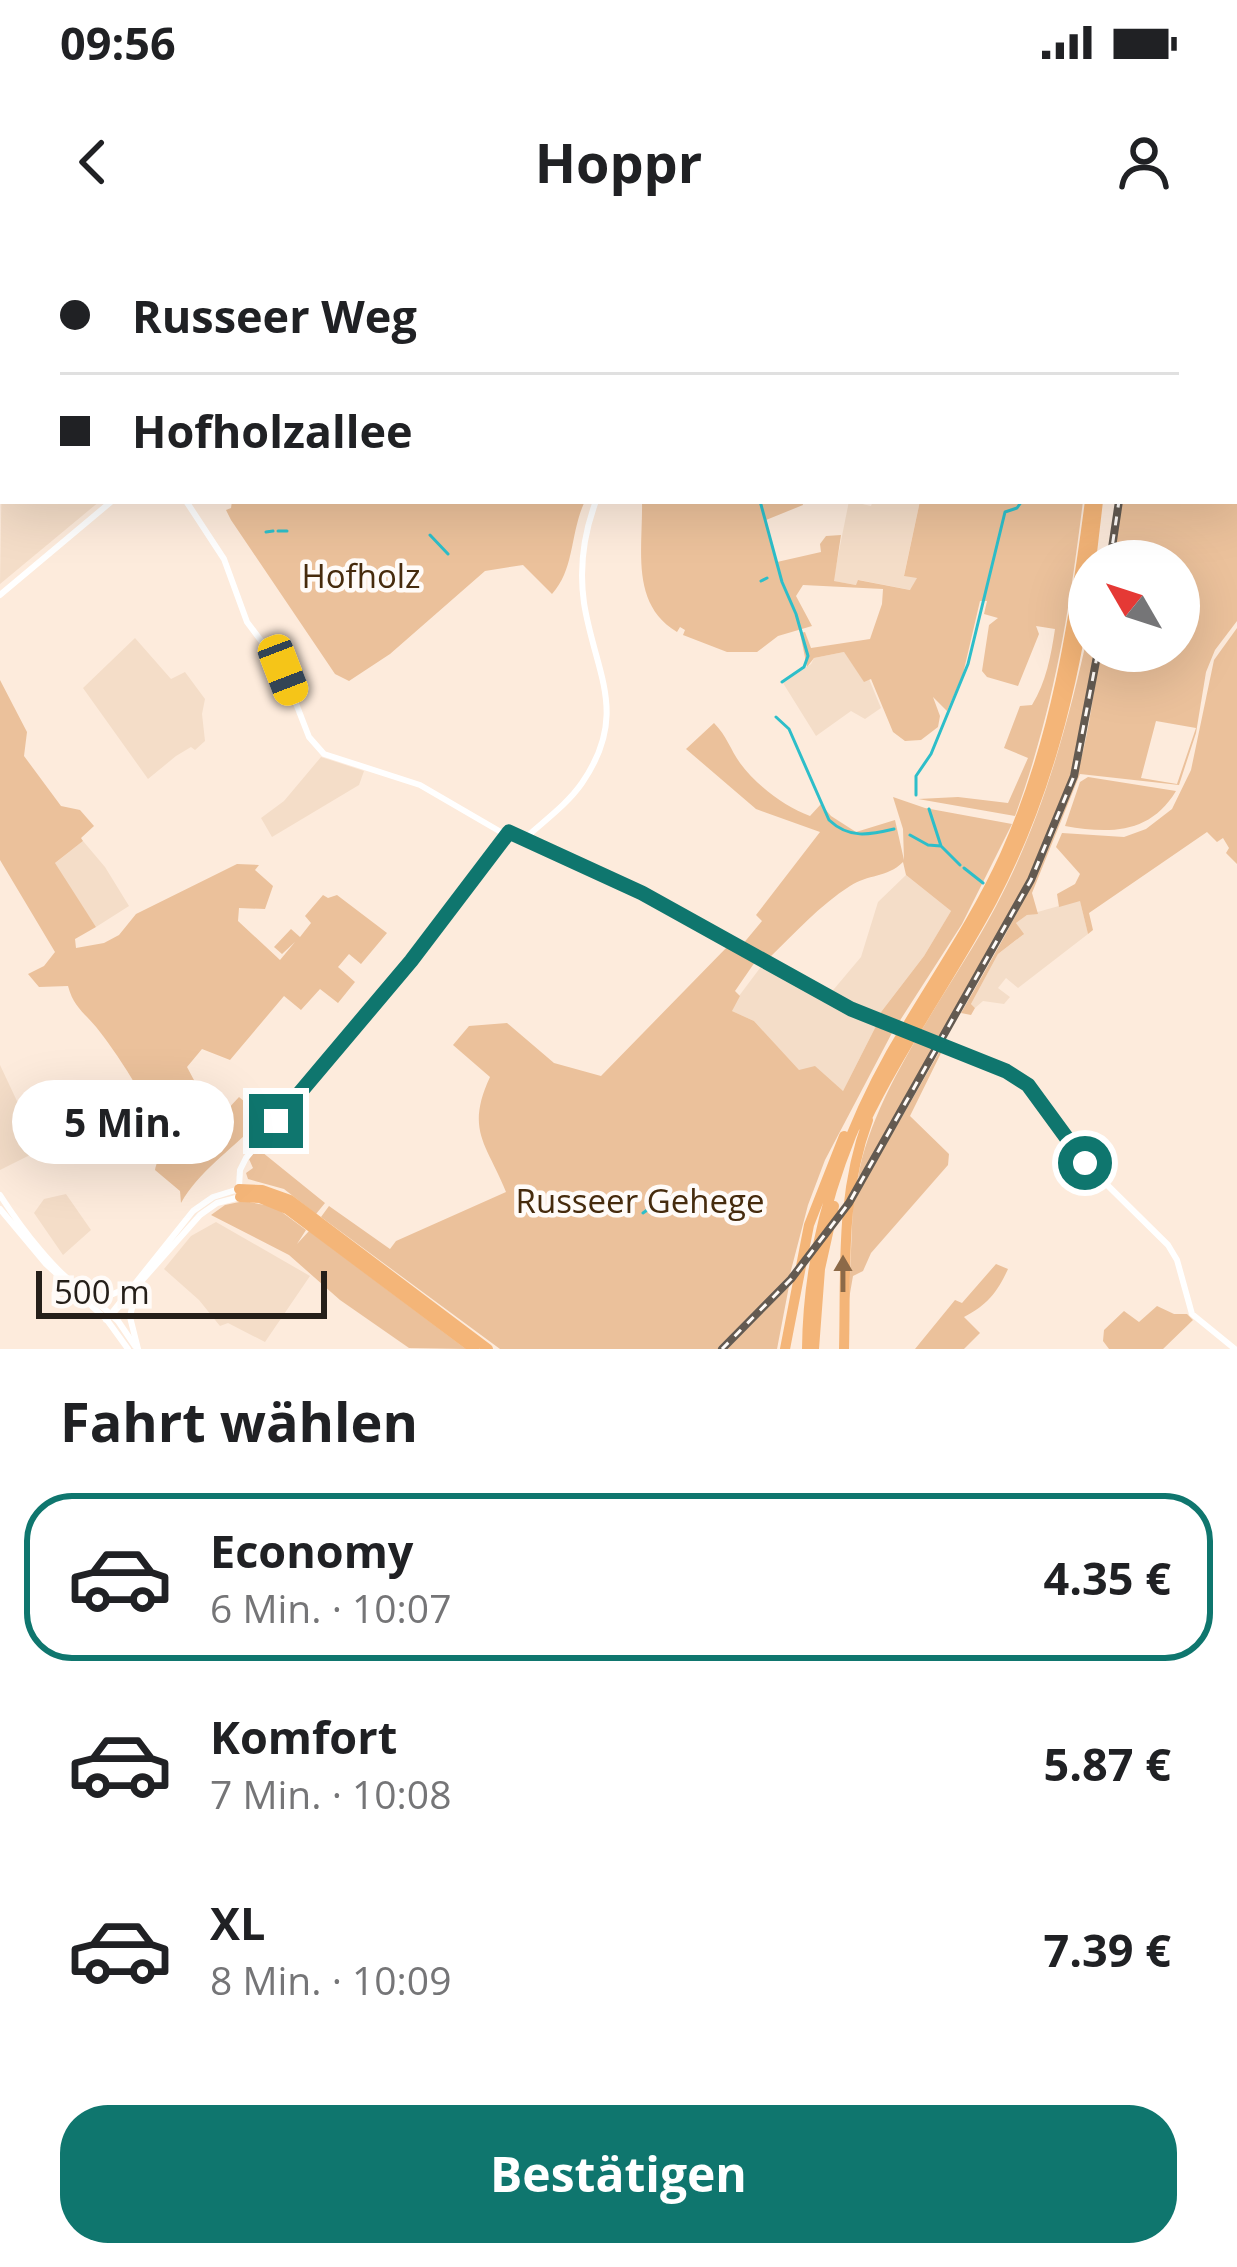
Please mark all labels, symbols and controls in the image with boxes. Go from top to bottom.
text: 09:56 [60,12,176,73]
text: Hoppr [535,125,702,199]
icon: back [60,129,126,195]
icon: person [1111,129,1177,195]
text: Russeer Weg [132,285,417,346]
text: Hofholzallee [132,400,413,461]
north arrow [1068,540,1200,672]
map controls [1068,540,1200,672]
park label: Hofholz [301,553,421,598]
car [253,630,313,710]
callout: 5 Min. [12,1079,234,1163]
route end [249,1094,303,1148]
text: 5 Min. [64,1095,182,1148]
route start [1058,1136,1112,1190]
park label: Russeer Gehege [516,1178,764,1223]
one-way arrow [834,1254,853,1292]
scale bar [36,1265,327,1318]
text: 500 m [54,1269,150,1314]
text: Fahrt wählen [60,1384,418,1458]
text: Economy [210,1520,413,1581]
icon: car [66,1523,174,1631]
text: 4.35 € [1044,1547,1171,1608]
text: 6 Min. · 10:07 [210,1581,451,1634]
text: Komfort [210,1706,397,1767]
icon: car [66,1709,174,1817]
text: 5.87 € [1044,1733,1171,1794]
text: 7 Min. · 10:08 [210,1767,451,1820]
text: XL [210,1892,265,1953]
icon: car [66,1895,174,2003]
text: 7.39 € [1044,1919,1171,1980]
text: 8 Min. · 10:09 [210,1953,451,2006]
button: Bestätigen [60,2105,1177,2243]

